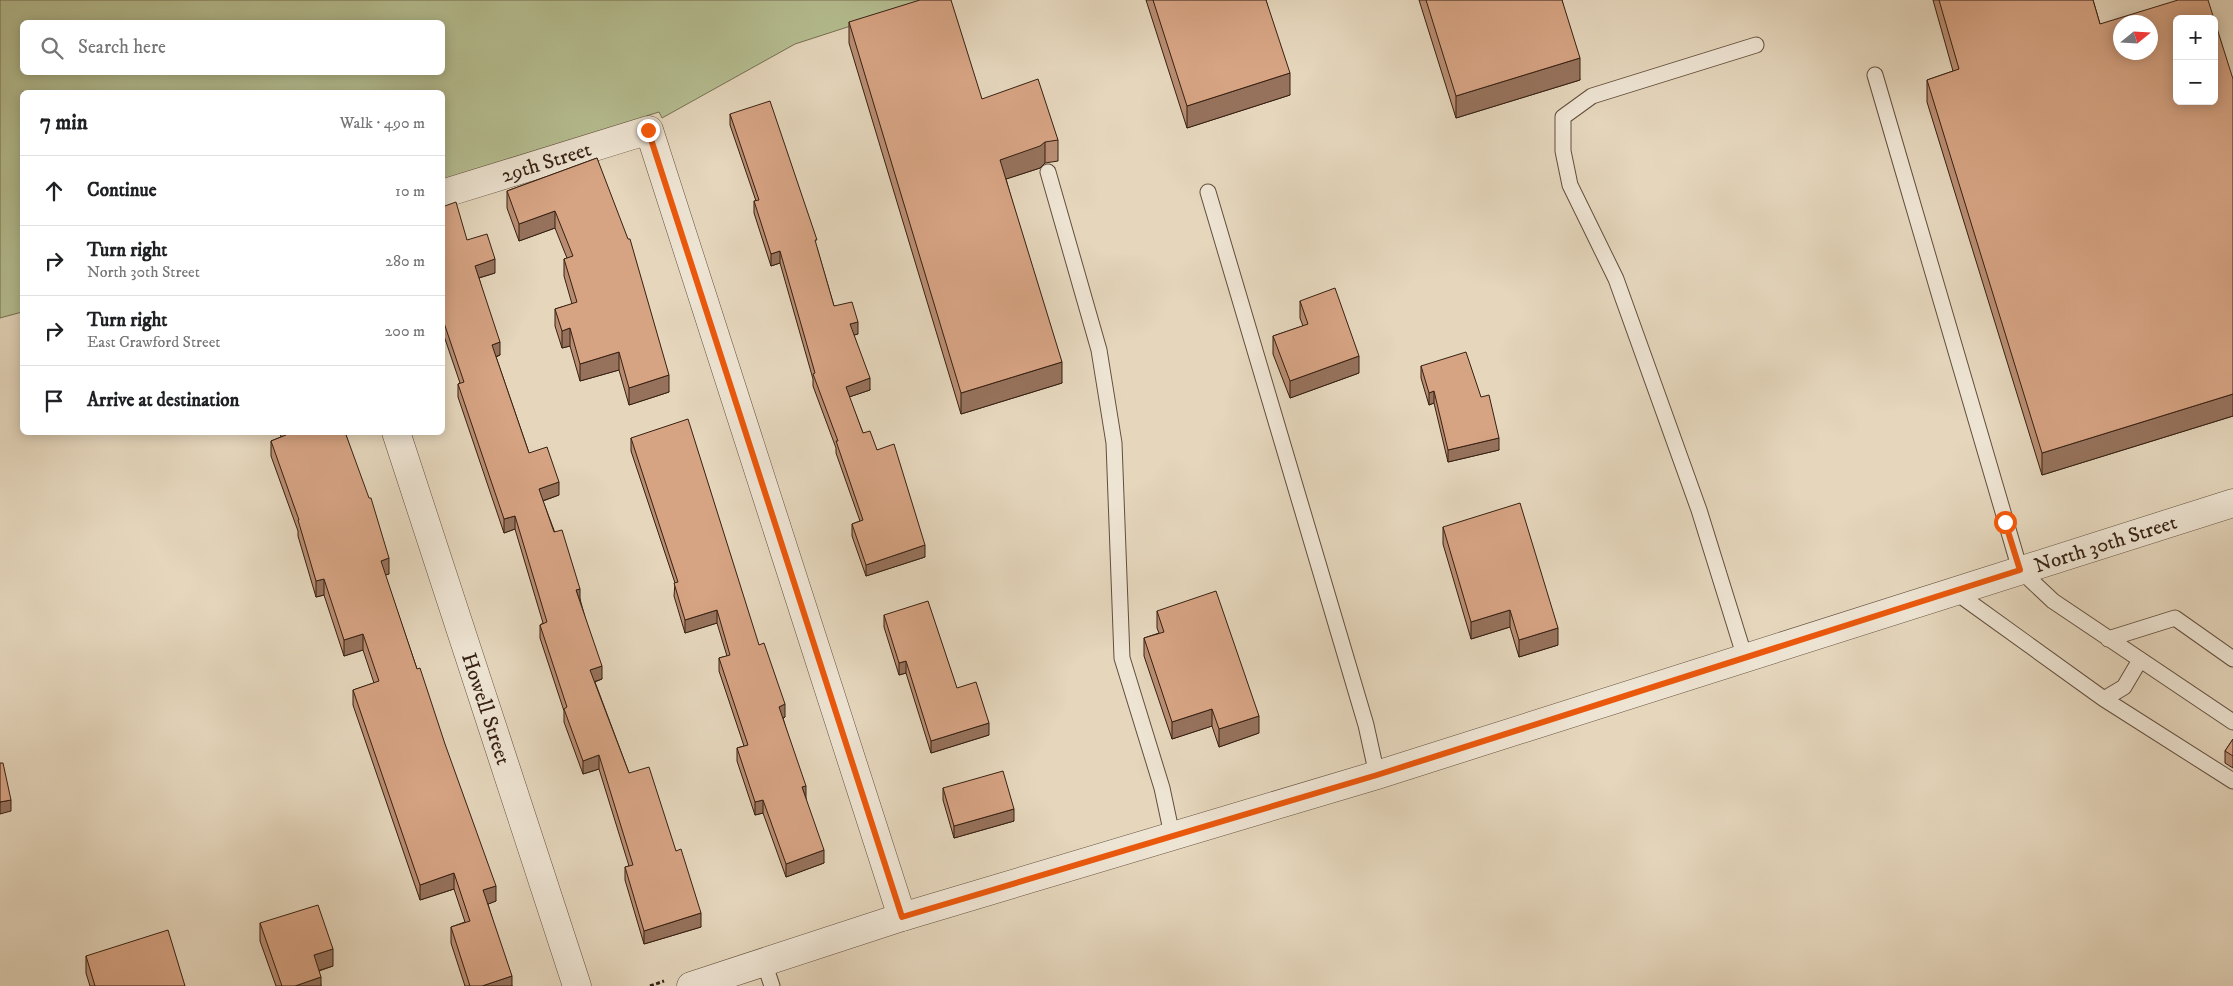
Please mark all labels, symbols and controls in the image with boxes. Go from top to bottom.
north arrow [2113,15,2158,60]
map controls [2173,15,2218,105]
button: + [2173,15,2218,60]
search box [20,20,445,75]
icon: search [38,34,66,62]
text: Search here [78,36,166,59]
button: − [2173,60,2218,105]
text: 7 min [40,110,88,136]
text: Walk · 490 m [340,113,425,133]
route end [637,119,660,142]
street label: 29th Street [498,137,595,189]
icon: ahead [40,177,68,205]
text: Continue [87,179,157,202]
text: 10 m [395,181,425,201]
text: Turn right [87,239,167,262]
icon: right [40,247,68,275]
text: 280 m [385,251,425,271]
text: North 30th Street [87,262,200,282]
text: Turn right [87,309,167,332]
icon: right [40,317,68,345]
text: 200 m [384,321,425,341]
text: East Crawford Street [87,332,220,352]
icon: arrive [40,387,68,415]
text: Arrive at destination [87,389,239,412]
street label: North 30th Street [2031,510,2180,579]
route start [1994,511,2017,534]
street label: Howell Street [455,650,516,769]

